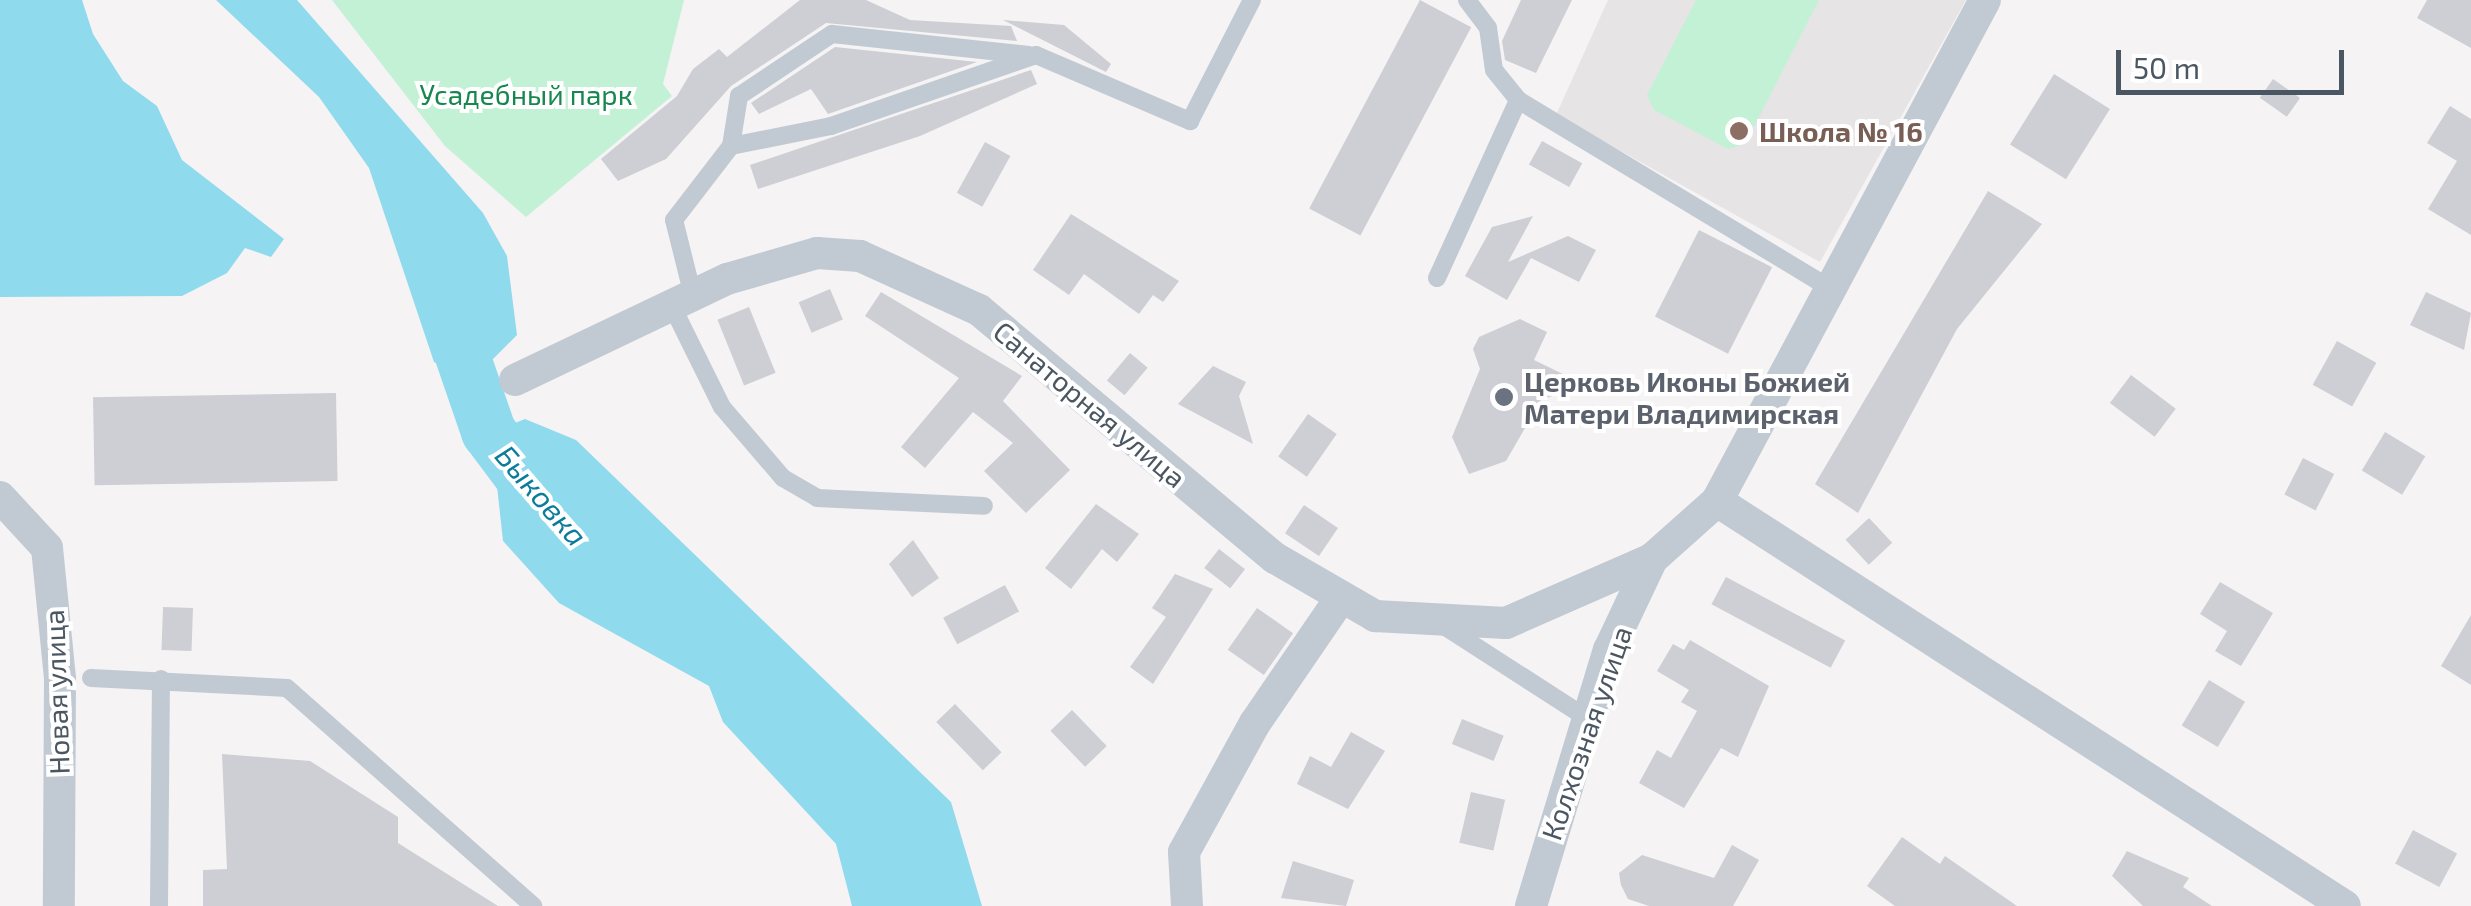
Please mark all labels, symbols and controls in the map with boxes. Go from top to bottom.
scale bar [2121,30,2348,92]
text: 50 m [2133,49,2200,85]
park label: Усадебный парк [419,77,633,111]
place label: Школа № 16 [1759,114,1923,148]
marker: Школа № 16 [1728,120,1750,142]
street label: Санаторная улица [987,314,1193,494]
place label: Церковь Иконы Божией Матери Владимирская [1524,364,1850,430]
marker: Церковь Иконы Божией Матери Владимирская [1493,386,1515,408]
water label: Быковка [489,437,595,553]
street label: Новая улица [36,609,76,775]
street label: Колхозная улица [1534,622,1638,844]

